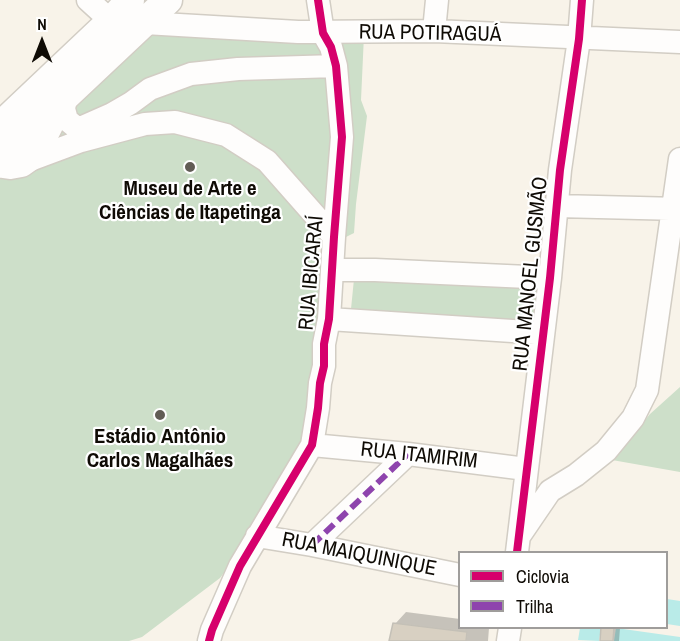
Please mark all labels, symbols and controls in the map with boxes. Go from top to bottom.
north arrow [12,12,72,72]
text: N [37,13,47,35]
street label: RUA POTIRAGUÁ [359,20,501,48]
marker: Museu de Arte e Ciências de Itapetinga [183,160,197,174]
place label: Museu de Arte e Ciências de Itapetinga [99,176,281,226]
street label: RUA MANOEL GUSMÃO [508,176,554,372]
street label: RUA IBICARAÍ [294,215,330,331]
marker: Estádio Antônio Carlos Magalhães [153,408,167,422]
place label: Estádio Antônio Carlos Magalhães [87,424,233,474]
street label: RUA ITAMIRIM [359,437,479,475]
street label: RUA MAIQUINIQUE [280,528,438,582]
legend [458,551,668,629]
text: Ciclovia [516,564,569,589]
text: Trilha [516,594,553,619]

